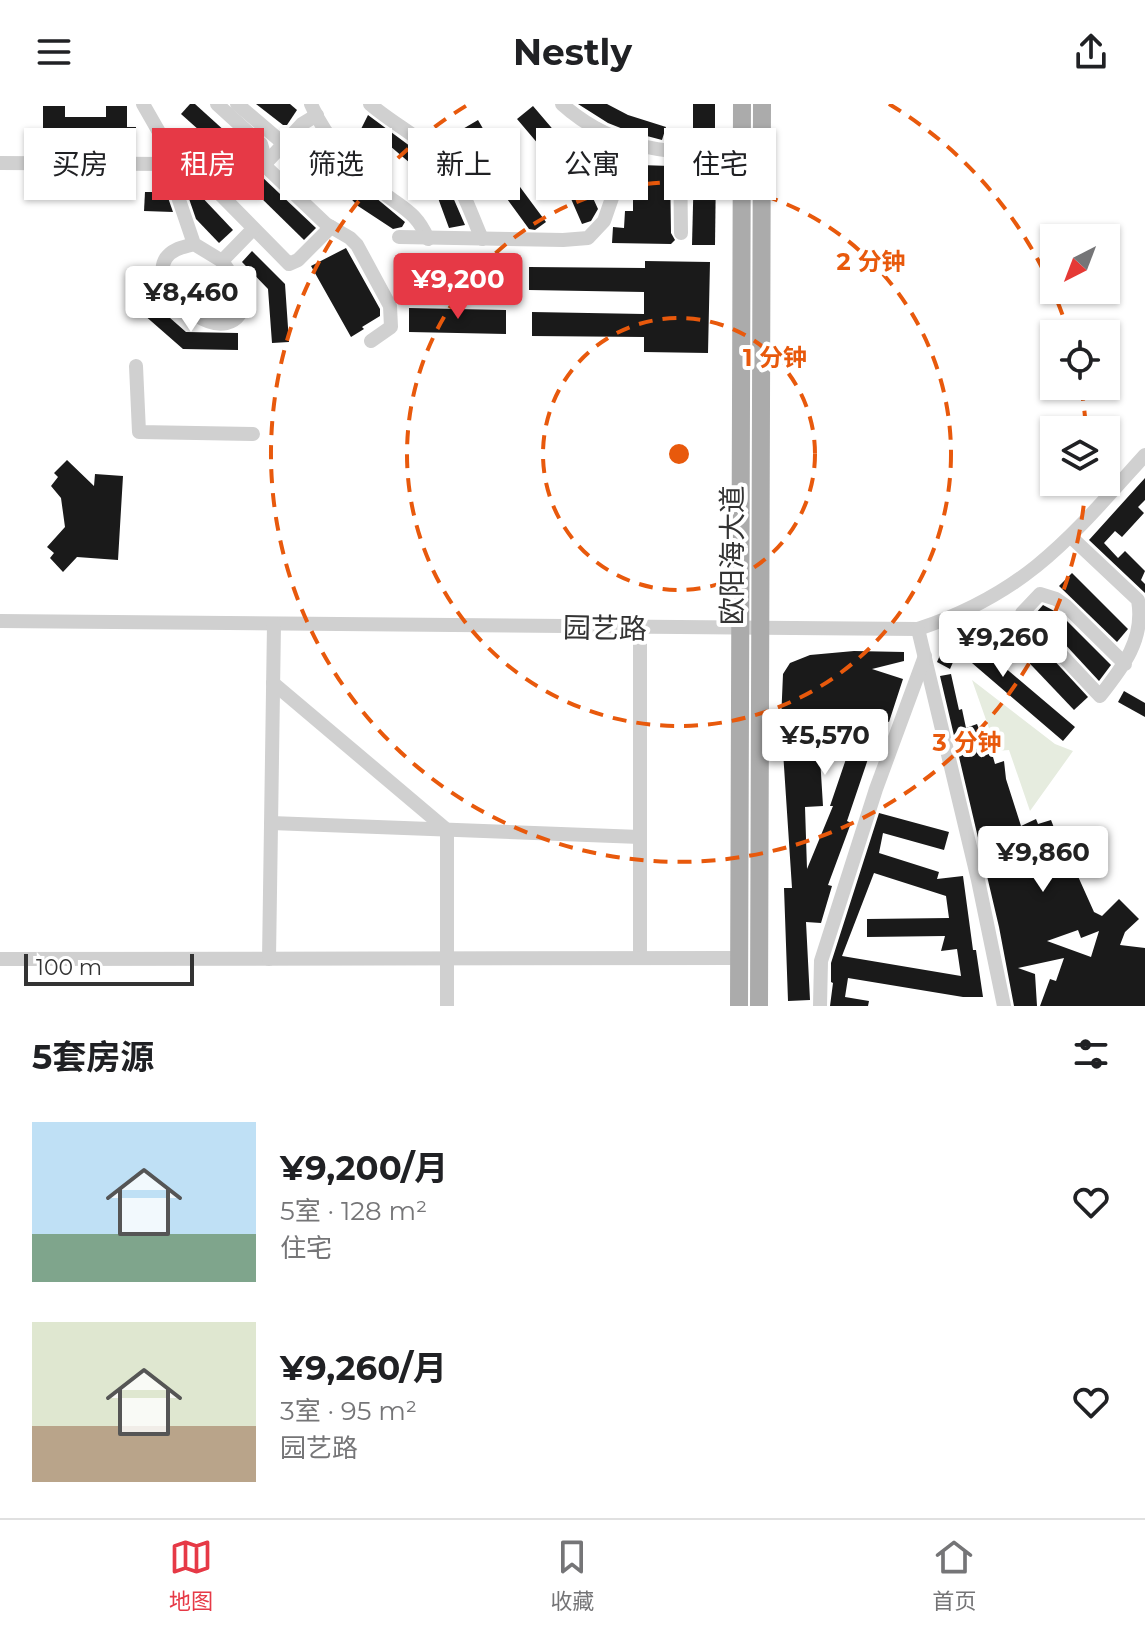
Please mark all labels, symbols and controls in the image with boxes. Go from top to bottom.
icon: menu [32,30,76,74]
text: Nestly [513,30,632,74]
icon: share [1069,30,1113,74]
chip: 买房 [24,128,136,200]
chip: 租房 [152,128,264,200]
chip: 筛选 [280,128,392,200]
chip: 新上 [408,128,520,200]
chip: 公寓 [536,128,648,200]
chip: 住宅 [664,128,776,200]
north arrow [1040,224,1120,304]
map controls [1040,224,1120,496]
text: 2 分钟 [837,247,905,276]
pin: ¥9,200 [393,253,523,321]
text: ¥9,200 [411,263,505,295]
pin: ¥8,460 [126,266,256,334]
text: ¥8,460 [143,276,239,308]
button: locate [1040,320,1120,400]
text: 1 分钟 [743,343,807,372]
button: layers [1040,416,1120,496]
centre of rings [665,440,693,468]
street label: 欧阳海大道 [715,485,749,625]
street label: 园艺路 [563,610,647,646]
pin: ¥9,260 [938,611,1068,679]
text: ¥9,260 [957,621,1049,653]
pin: ¥5,570 [760,709,890,777]
text: ¥5,570 [780,719,870,751]
text: 3 分钟 [932,728,1002,757]
pin: ¥9,860 [978,826,1108,894]
text: ¥9,860 [996,836,1090,868]
scale bar [24,950,194,986]
text: 100 m [36,954,102,981]
icon: filters [1069,1032,1113,1076]
text: 5套房源 [32,1036,154,1078]
text: ¥9,200/月 [280,1147,448,1189]
icon: home [96,1154,192,1250]
icon: heart [1069,1180,1113,1224]
text: 5室 · 128 m² [280,1195,427,1227]
text: 住宅 [280,1232,332,1264]
text: ¥9,260/月 [280,1347,447,1389]
icon: home [96,1354,192,1450]
icon: heart [1069,1380,1113,1424]
text: 3室 · 95 m² [280,1395,417,1427]
text: 园艺路 [280,1432,358,1464]
tab: 地图 [169,1535,213,1615]
tab: 收藏 [550,1535,594,1615]
tab: 首页 [932,1535,976,1615]

